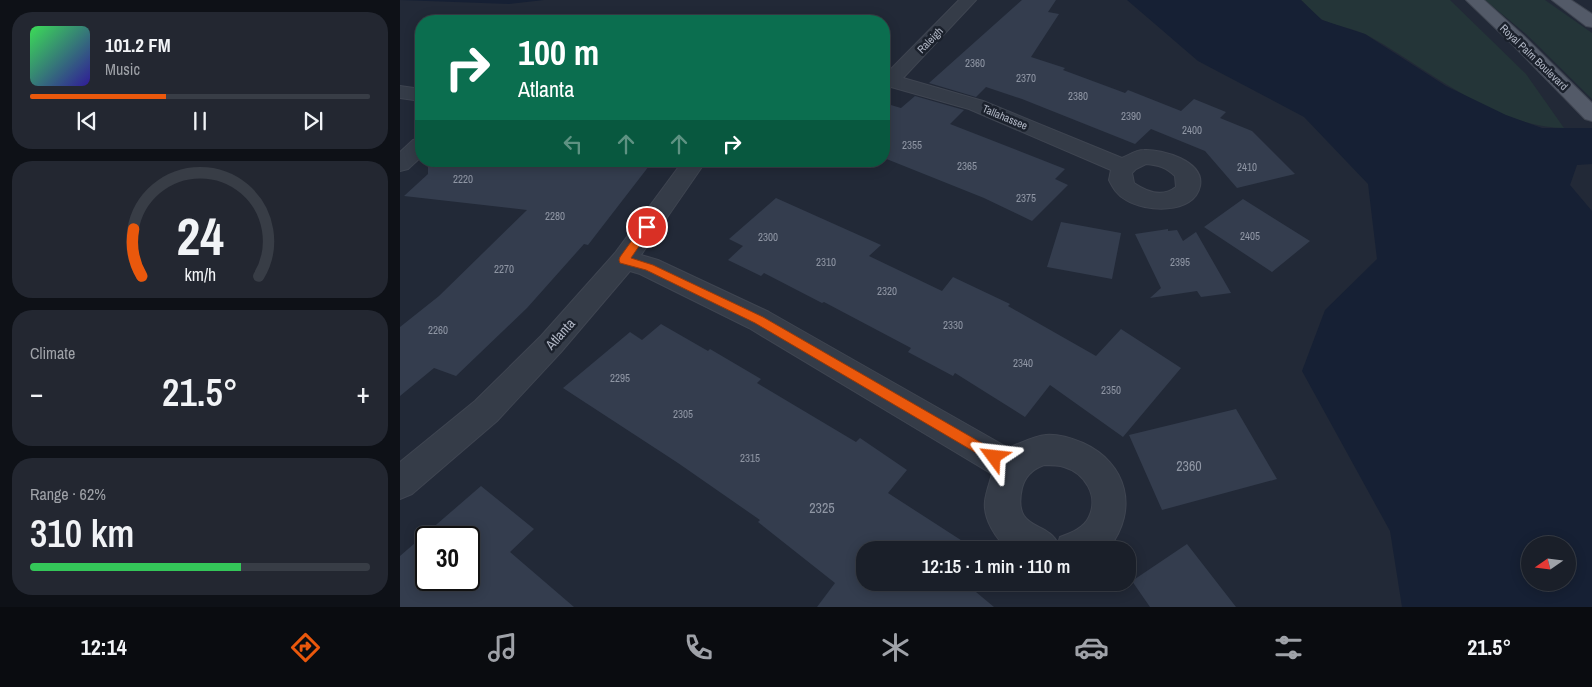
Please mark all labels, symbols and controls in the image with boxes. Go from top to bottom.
street label: Royal Palm Boulevard [1497,21,1571,93]
street label: Raleigh [914,24,946,56]
text: 100 m [518,29,599,76]
text: 101.2 FM [105,32,171,58]
icon: right [435,35,500,100]
house number: 2360 [965,56,985,70]
text: Music [105,58,140,80]
house number: 2370 [1016,71,1036,85]
text: Atlanta [518,74,574,104]
house number: 2380 [1068,89,1088,103]
street label: Tallahassee [980,101,1030,133]
icon: previous [73,107,101,135]
icon: pause [186,107,214,135]
icon: next [299,107,327,135]
house number: 2390 [1121,109,1141,123]
house number: 2400 [1182,123,1202,137]
icon: left [559,130,587,158]
icon: ahead [612,130,640,158]
icon: ahead [665,130,693,158]
icon: right [718,130,746,158]
house number: 2355 [902,138,922,152]
house number: 2365 [957,159,977,173]
house number: 2410 [1237,160,1257,174]
house number: 2220 [453,172,473,186]
house number: 2375 [1016,191,1036,205]
text: 24 [176,201,224,271]
pin [626,206,668,248]
house number: 2280 [545,209,565,223]
icon: arrive [633,213,661,241]
house number: 2405 [1240,229,1260,243]
house number: 2300 [758,230,778,244]
house number: 2310 [816,255,836,269]
house number: 2395 [1170,255,1190,269]
house number: 2270 [494,262,514,276]
text: km/h [184,263,216,287]
house number: 2320 [877,284,897,298]
street label: Atlanta [541,314,579,354]
house number: 2330 [943,318,963,332]
house number: 2260 [428,323,448,337]
text: Climate [30,342,75,364]
house number: 2340 [1013,356,1033,370]
text: 21.5° [162,367,238,418]
house number: 2295 [610,371,630,385]
text: − [30,374,43,412]
text: + [357,374,370,412]
house number: 2350 [1101,383,1121,397]
house number: 2305 [673,407,693,421]
position arrow [967,430,1019,482]
house number: 2315 [740,451,760,465]
house number: 2360 [1176,457,1202,475]
text: Range · 62% [30,483,106,505]
house number: 2325 [809,499,835,517]
text: 310 km [30,508,134,559]
speed limit sign: 30 [415,526,480,591]
north arrow [1521,536,1576,591]
map controls [1521,536,1576,591]
text: 12:15 · 1 min · 110 m [922,553,1070,579]
icon: directions [288,630,323,665]
icon: music [485,630,520,665]
icon: phone [681,630,716,665]
icon: climate [878,630,913,665]
icon: car [1074,630,1109,665]
icon: filters [1271,630,1306,665]
text: 12:14 [81,632,127,662]
text: 21.5° [1467,632,1511,662]

